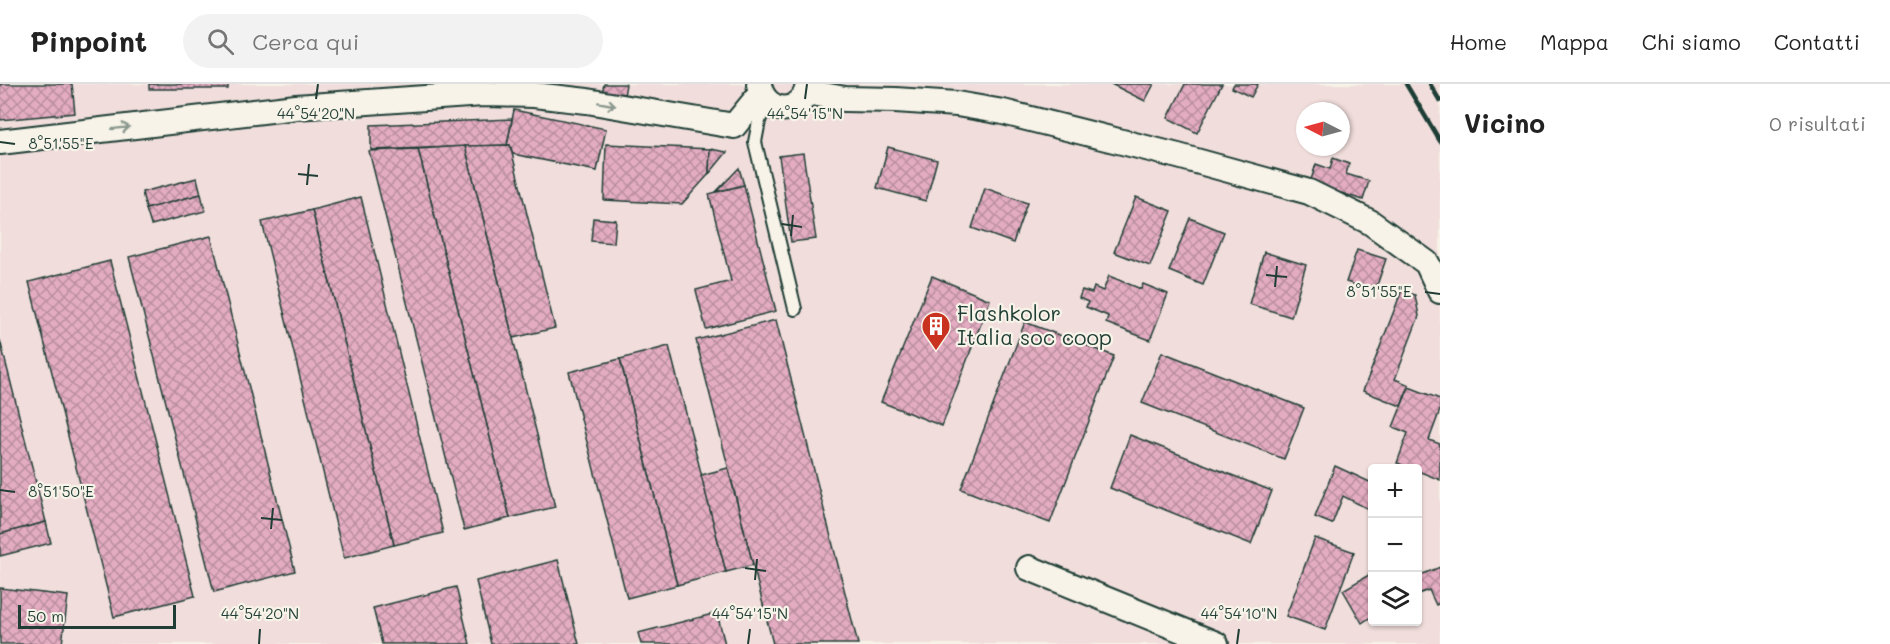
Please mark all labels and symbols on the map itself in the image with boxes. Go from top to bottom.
one-way arrow [597,99,617,110]
north arrow [1296,102,1350,156]
text: 44°54'20"N [277,103,355,123]
text: 44°54'15"N [767,103,843,123]
one-way arrow [110,122,130,133]
text: 8°51'55"E [29,133,94,153]
text: 8°51'55"E [1347,281,1412,301]
place label: Flashkolor Italia soc coop [957,299,1112,350]
building icon: Flashkolor Italia soc coop [920,310,952,352]
text: 8°51'50"E [28,481,94,501]
scale bar [18,602,176,630]
text: 44°54'20"N [221,603,299,623]
text: 44°54'15"N [712,603,788,623]
text: 44°54'10"N [1201,603,1277,623]

